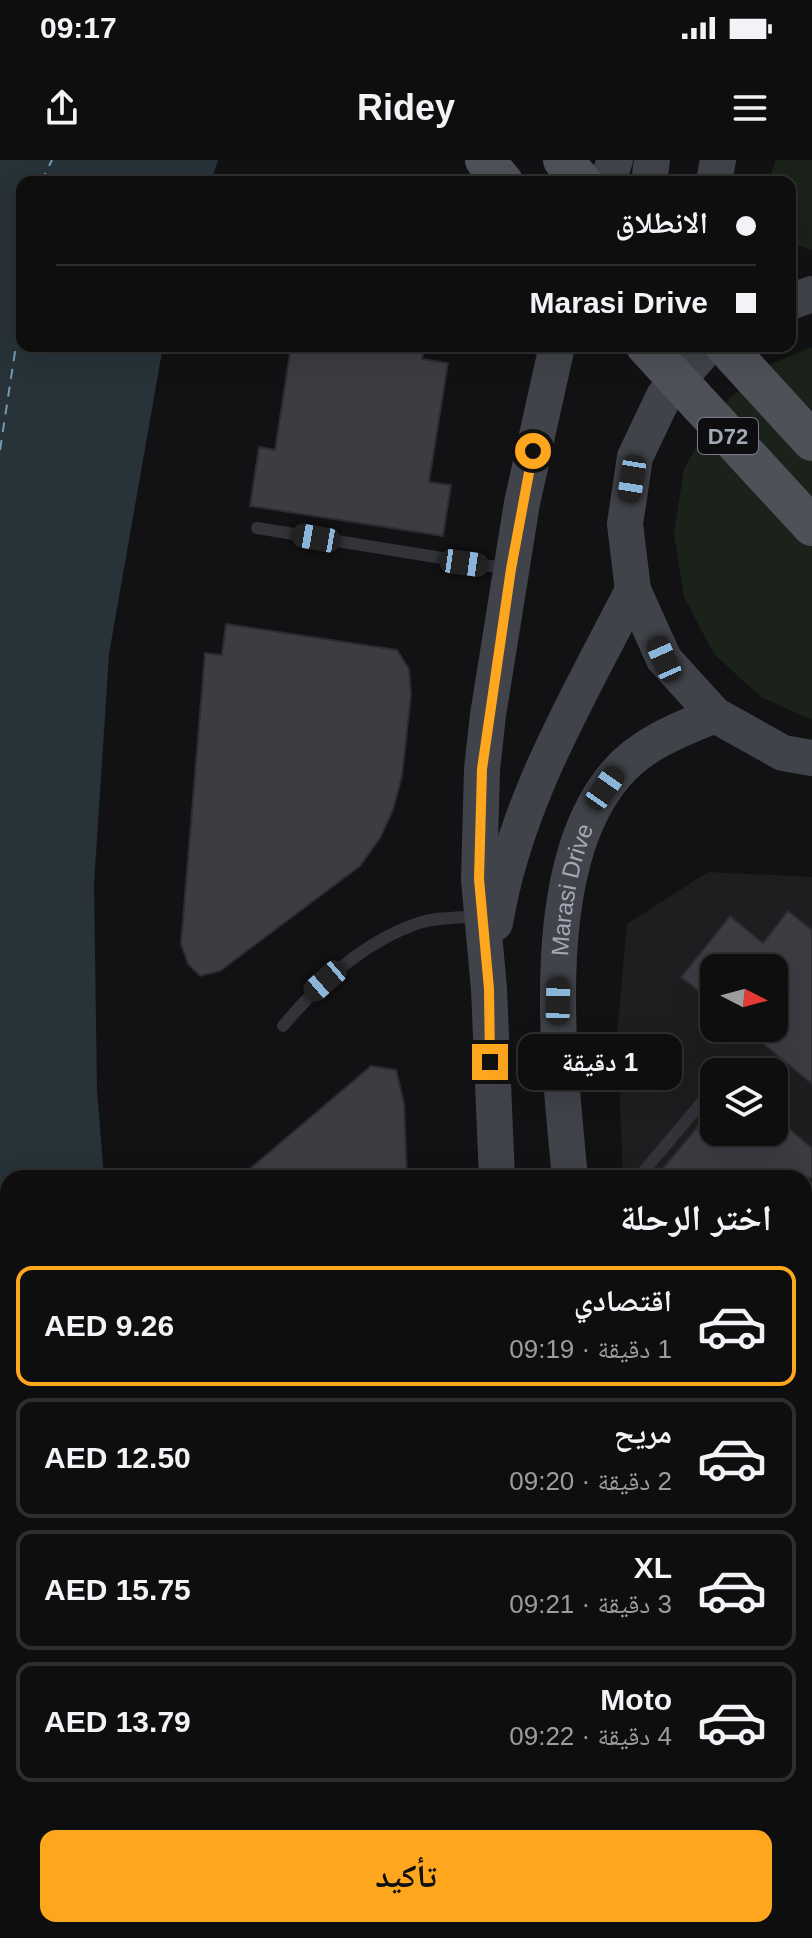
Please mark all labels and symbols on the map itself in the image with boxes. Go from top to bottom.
road number: D72 [698,418,758,454]
route start [515,433,551,469]
car [616,453,648,505]
car [290,522,342,554]
car [439,548,489,578]
car [643,632,685,686]
car [581,761,629,815]
street label: Marasi Drive [545,819,598,957]
north arrow [700,954,788,1042]
car [299,956,351,1006]
car [546,977,570,1025]
callout: 1 دقيقة [518,1034,682,1090]
route end [472,1044,508,1080]

